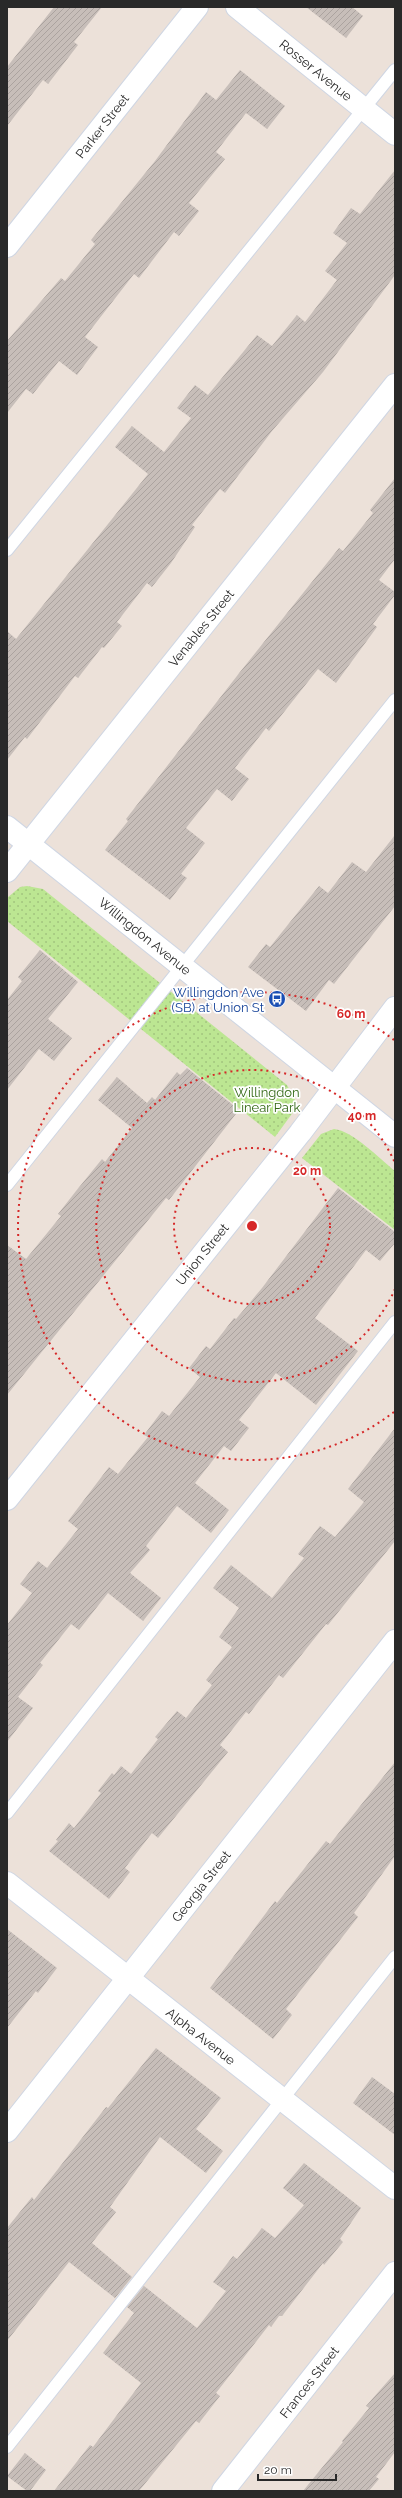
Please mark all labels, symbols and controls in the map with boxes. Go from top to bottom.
street label: Rosser Avenue [276,37,355,104]
street label: Parker Street [73,91,133,161]
street label: Venables Street [166,586,238,670]
street label: Willingdon Avenue [96,895,194,978]
place label: Willingdon Ave (SB) at Union St [172,985,265,1015]
bus stop icon: Willingdon Ave (SB) at Union St [267,989,287,1009]
text: 60 m [337,1007,365,1021]
park label: Willingdon Linear Park [234,1085,301,1115]
text: 40 m [348,1109,376,1123]
text: 20 m [293,1164,321,1178]
centre of rings [245,1219,259,1233]
street label: Union Street [173,1220,232,1288]
street label: Georgia Street [169,1847,234,1925]
street label: Alpha Avenue [163,2005,239,2068]
street label: Frances Street [277,2343,342,2421]
scale bar [258,2456,336,2482]
text: 20 m [264,2463,292,2477]

